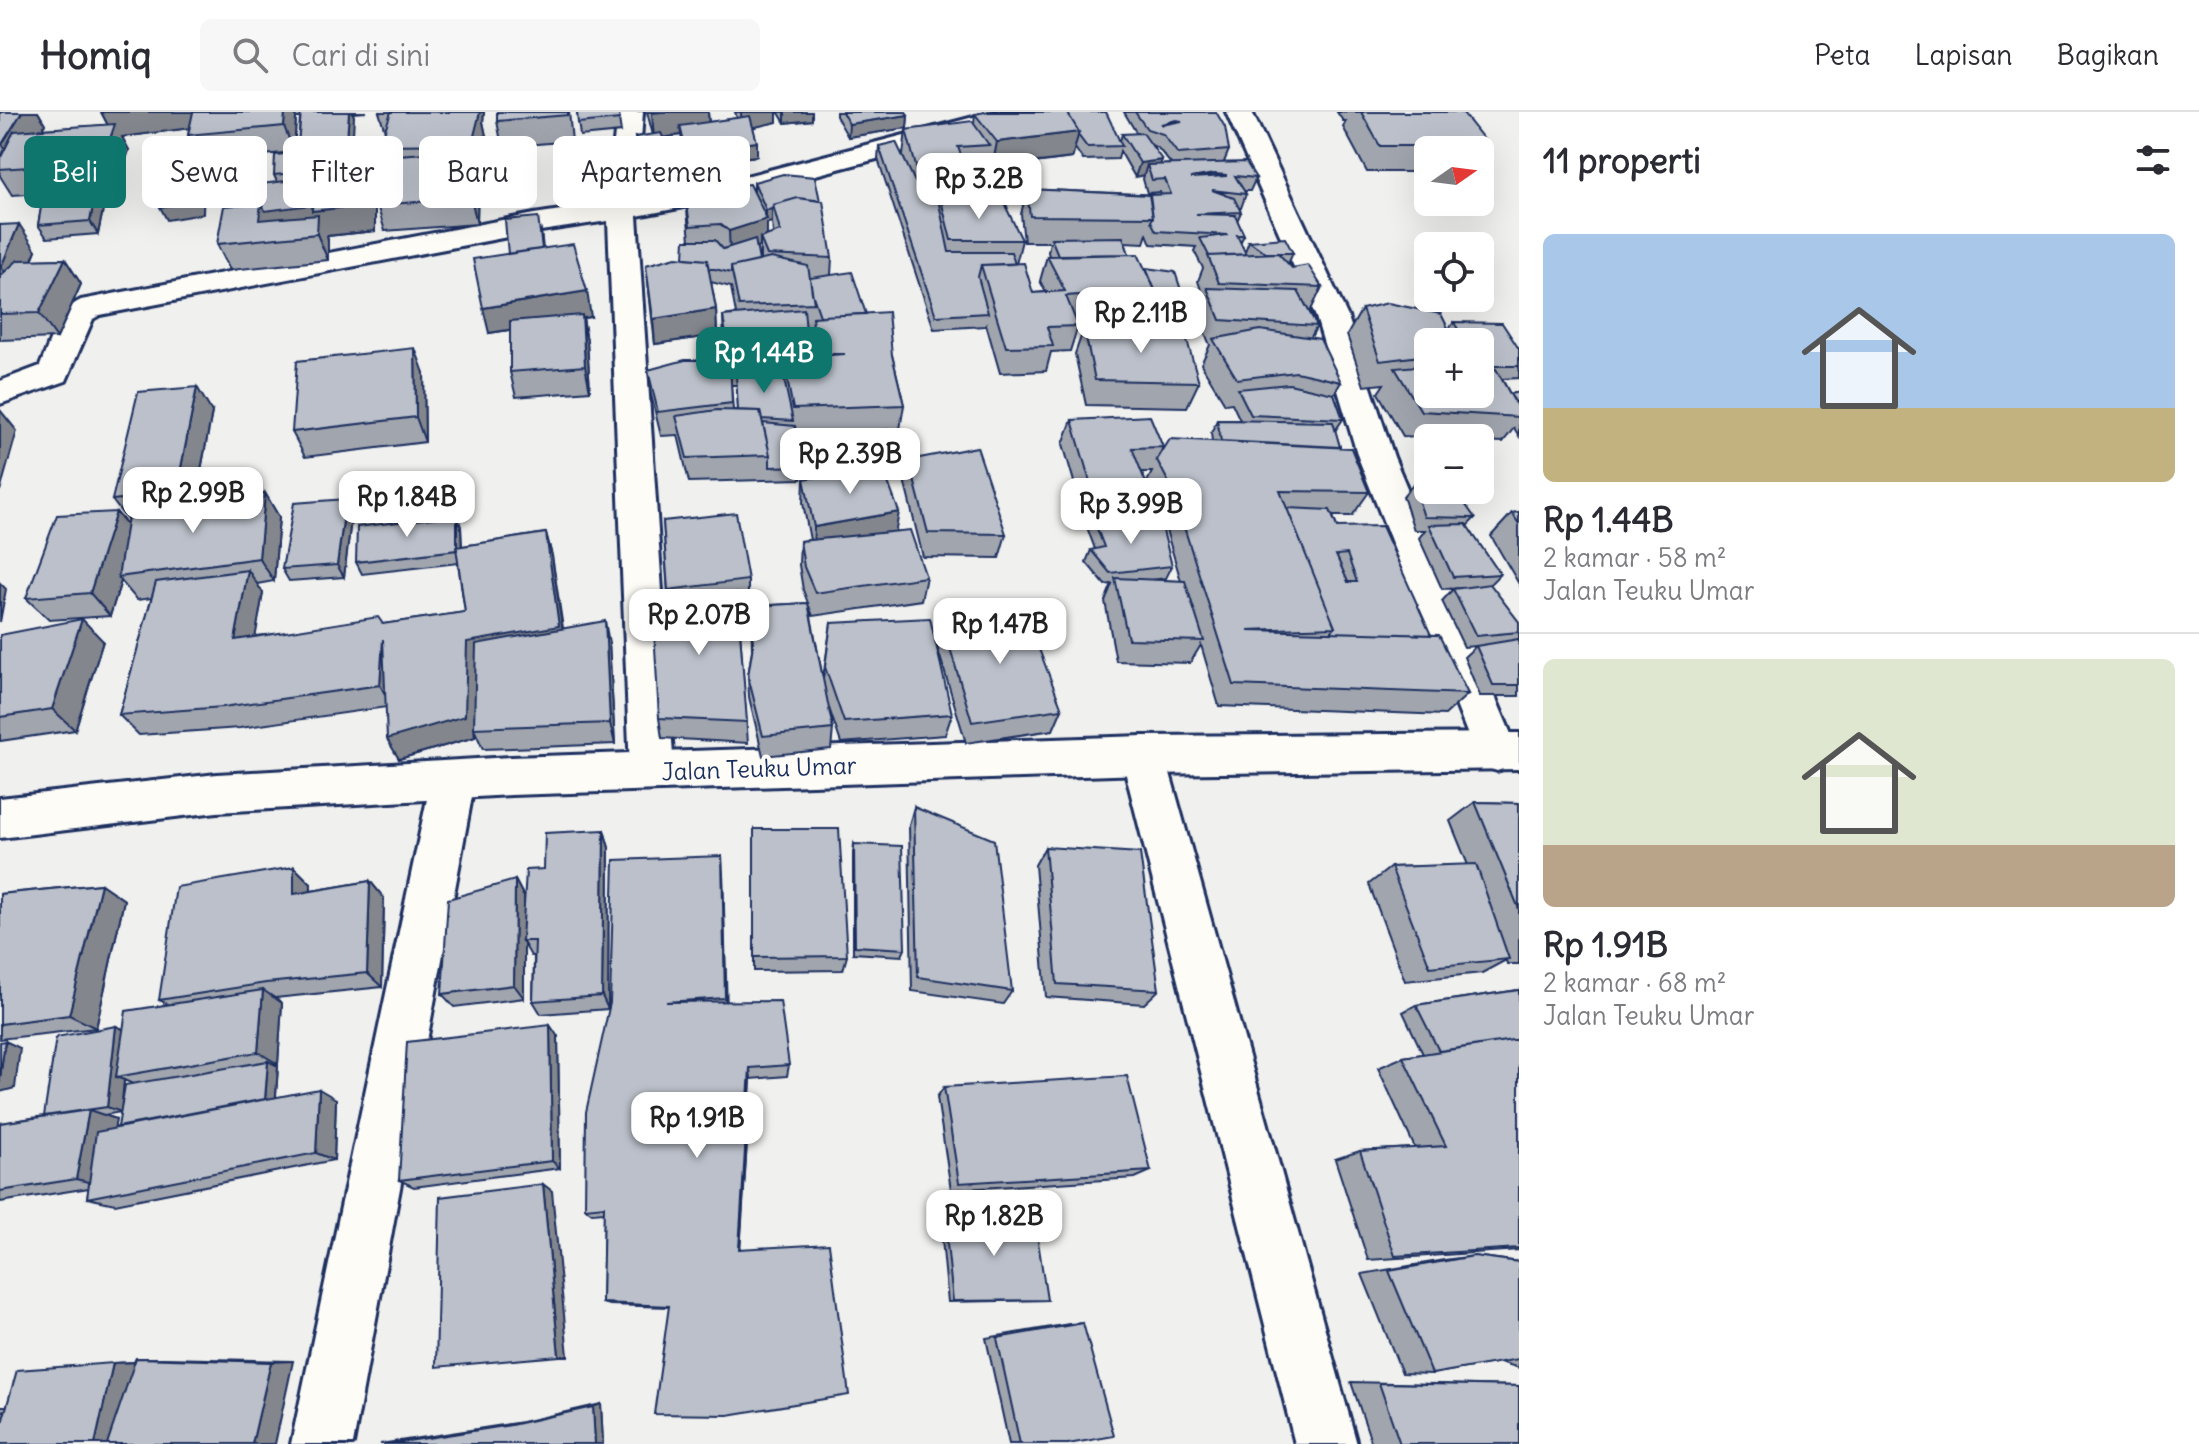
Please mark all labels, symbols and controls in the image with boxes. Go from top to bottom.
search box [200,19,760,91]
text: Homiq [40,32,152,79]
icon: search [228,33,272,77]
text: Cari di sini [292,36,430,74]
text: Peta [1814,37,1870,73]
text: Lapisan [1914,37,2013,73]
text: Bagikan [2057,37,2159,73]
chip: Beli [24,136,126,208]
chip: Sewa [142,136,267,208]
chip: Filter [283,136,403,208]
chip: Baru [419,136,537,208]
chip: Apartemen [553,136,750,208]
north arrow [1414,136,1494,216]
map controls [1414,136,1494,504]
icon: filters [2131,138,2175,182]
text: 11 properti [1543,139,1701,182]
pin: Rp 3.2B [905,153,1053,221]
text: Rp 3.2B [935,162,1023,195]
button: locate [1414,232,1494,312]
icon: home [1787,286,1931,430]
pin: Rp 2.11B [1058,287,1224,355]
text: Rp 2.11B [1094,296,1188,329]
pin: Rp 1.44B [681,327,847,395]
button: + [1414,328,1494,408]
text: Rp 1.44B [714,336,814,369]
button: − [1414,424,1494,504]
pin: Rp 2.39B [767,428,933,496]
text: Rp 2.39B [798,437,902,470]
pin: Rp 2.99B [110,467,276,535]
pin: Rp 1.84B [324,471,490,539]
text: Rp 2.99B [141,476,245,509]
pin: Rp 3.99B [1048,478,1214,546]
text: Rp 1.84B [357,480,457,513]
text: Rp 3.99B [1079,487,1183,520]
text: Rp 1.44B [1543,498,1674,541]
text: 2 kamar · 58 m² [1543,541,1726,574]
text: Jalan Teuku Umar [1543,574,1754,607]
pin: Rp 2.07B [616,589,782,657]
text: Rp 2.07B [647,598,751,631]
pin: Rp 1.47B [917,598,1083,666]
text: Rp 1.47B [951,607,1049,640]
icon: home [1787,711,1931,855]
street label: Jalan Teuku Umar [661,750,857,786]
text: Rp 1.91B [1543,923,1668,966]
text: 2 kamar · 68 m² [1543,966,1726,999]
text: Jalan Teuku Umar [1543,999,1754,1032]
pin: Rp 1.91B [614,1092,780,1160]
text: Rp 1.91B [649,1101,745,1134]
pin: Rp 1.82B [911,1190,1077,1258]
text: Rp 1.82B [944,1199,1044,1232]

